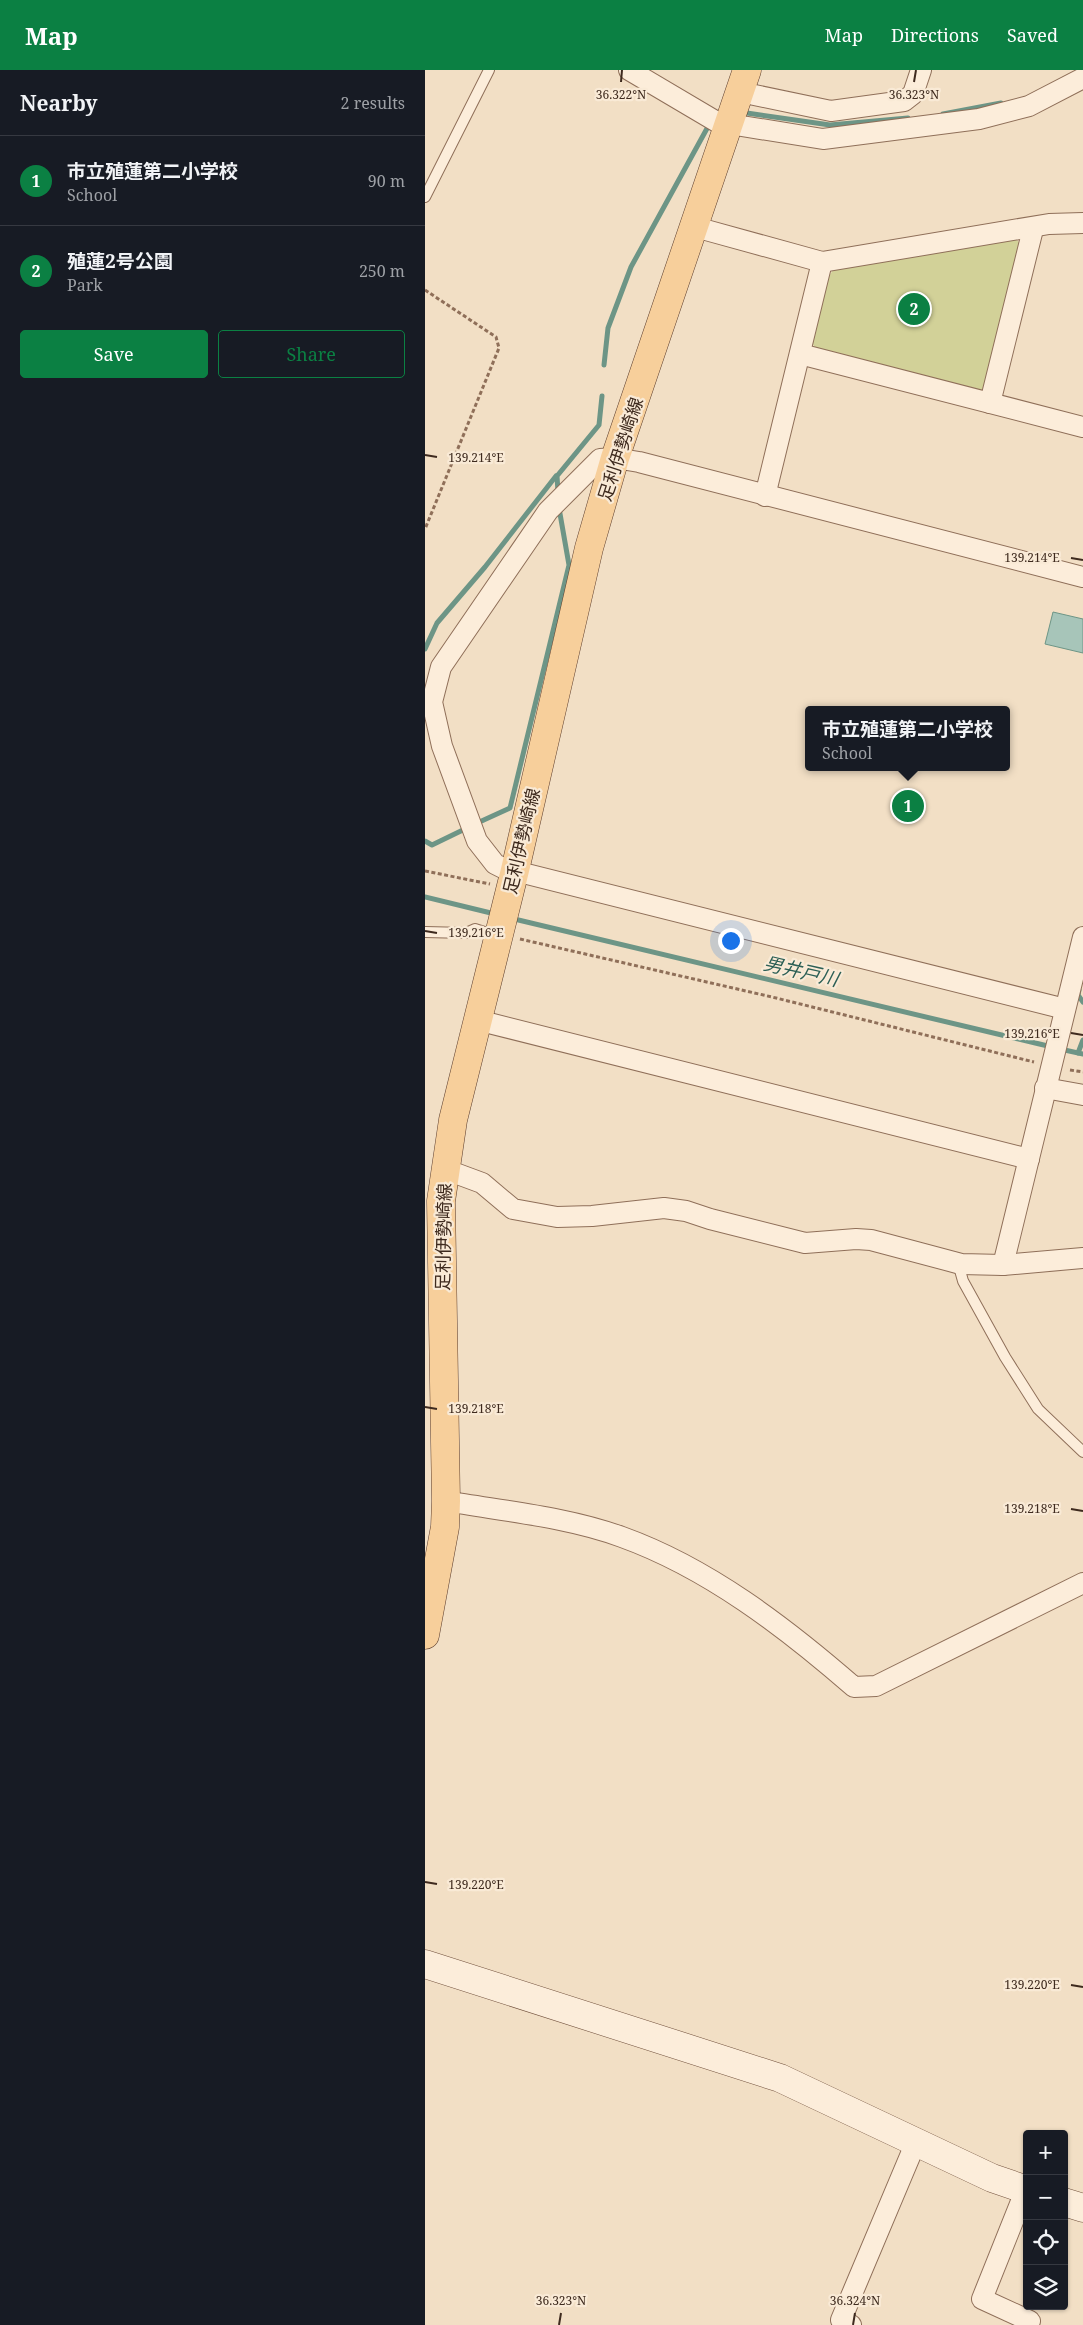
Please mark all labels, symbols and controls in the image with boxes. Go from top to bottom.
text: Map [25,19,78,52]
text: Map [825,23,863,47]
text: Directions [891,23,979,47]
text: Saved [1007,23,1058,47]
text: 36.322°N [596,86,646,103]
text: 36.323°N [889,86,939,103]
text: Nearby [20,89,98,117]
text: 2 results [341,92,405,114]
text: 市立殖蓮第二小学校 [67,158,238,184]
text: 1 [31,170,41,192]
text: 90 m [368,170,405,192]
text: School [67,184,117,206]
text: 殖蓮2号公園 [67,248,173,274]
text: 2 [31,260,41,282]
text: 250 m [359,260,405,282]
text: Park [67,274,103,296]
pin: 2 [898,290,930,328]
button: Save [20,330,208,378]
button: Share [218,330,405,378]
street label: 足利伊勢崎線 [592,394,648,504]
text: 139.214°E [448,449,504,466]
text: 139.214°E [1004,549,1060,566]
popup [805,706,1010,771]
text: 市立殖蓮第二小学校 [822,716,993,742]
text: School [822,742,872,764]
street label: 足利伊勢崎線 [497,786,545,896]
pin: 1 [892,787,924,825]
text: 139.216°E [448,924,504,941]
your location [718,928,744,954]
water label: 男井戸川 [761,950,843,993]
text: 139.216°E [1004,1025,1060,1042]
street label: 足利伊勢崎線 [430,1183,456,1291]
text: 139.218°E [448,1400,504,1417]
text: 139.218°E [1004,1500,1060,1517]
text: 139.220°E [448,1876,504,1893]
text: 139.220°E [1004,1976,1060,1993]
map controls [1023,2130,1068,2310]
button: + [1023,2130,1068,2175]
button: − [1023,2175,1068,2220]
button: locate [1023,2220,1068,2265]
button: layers [1023,2265,1068,2310]
text: 36.323°N [536,2292,586,2309]
text: 36.324°N [830,2292,880,2309]

